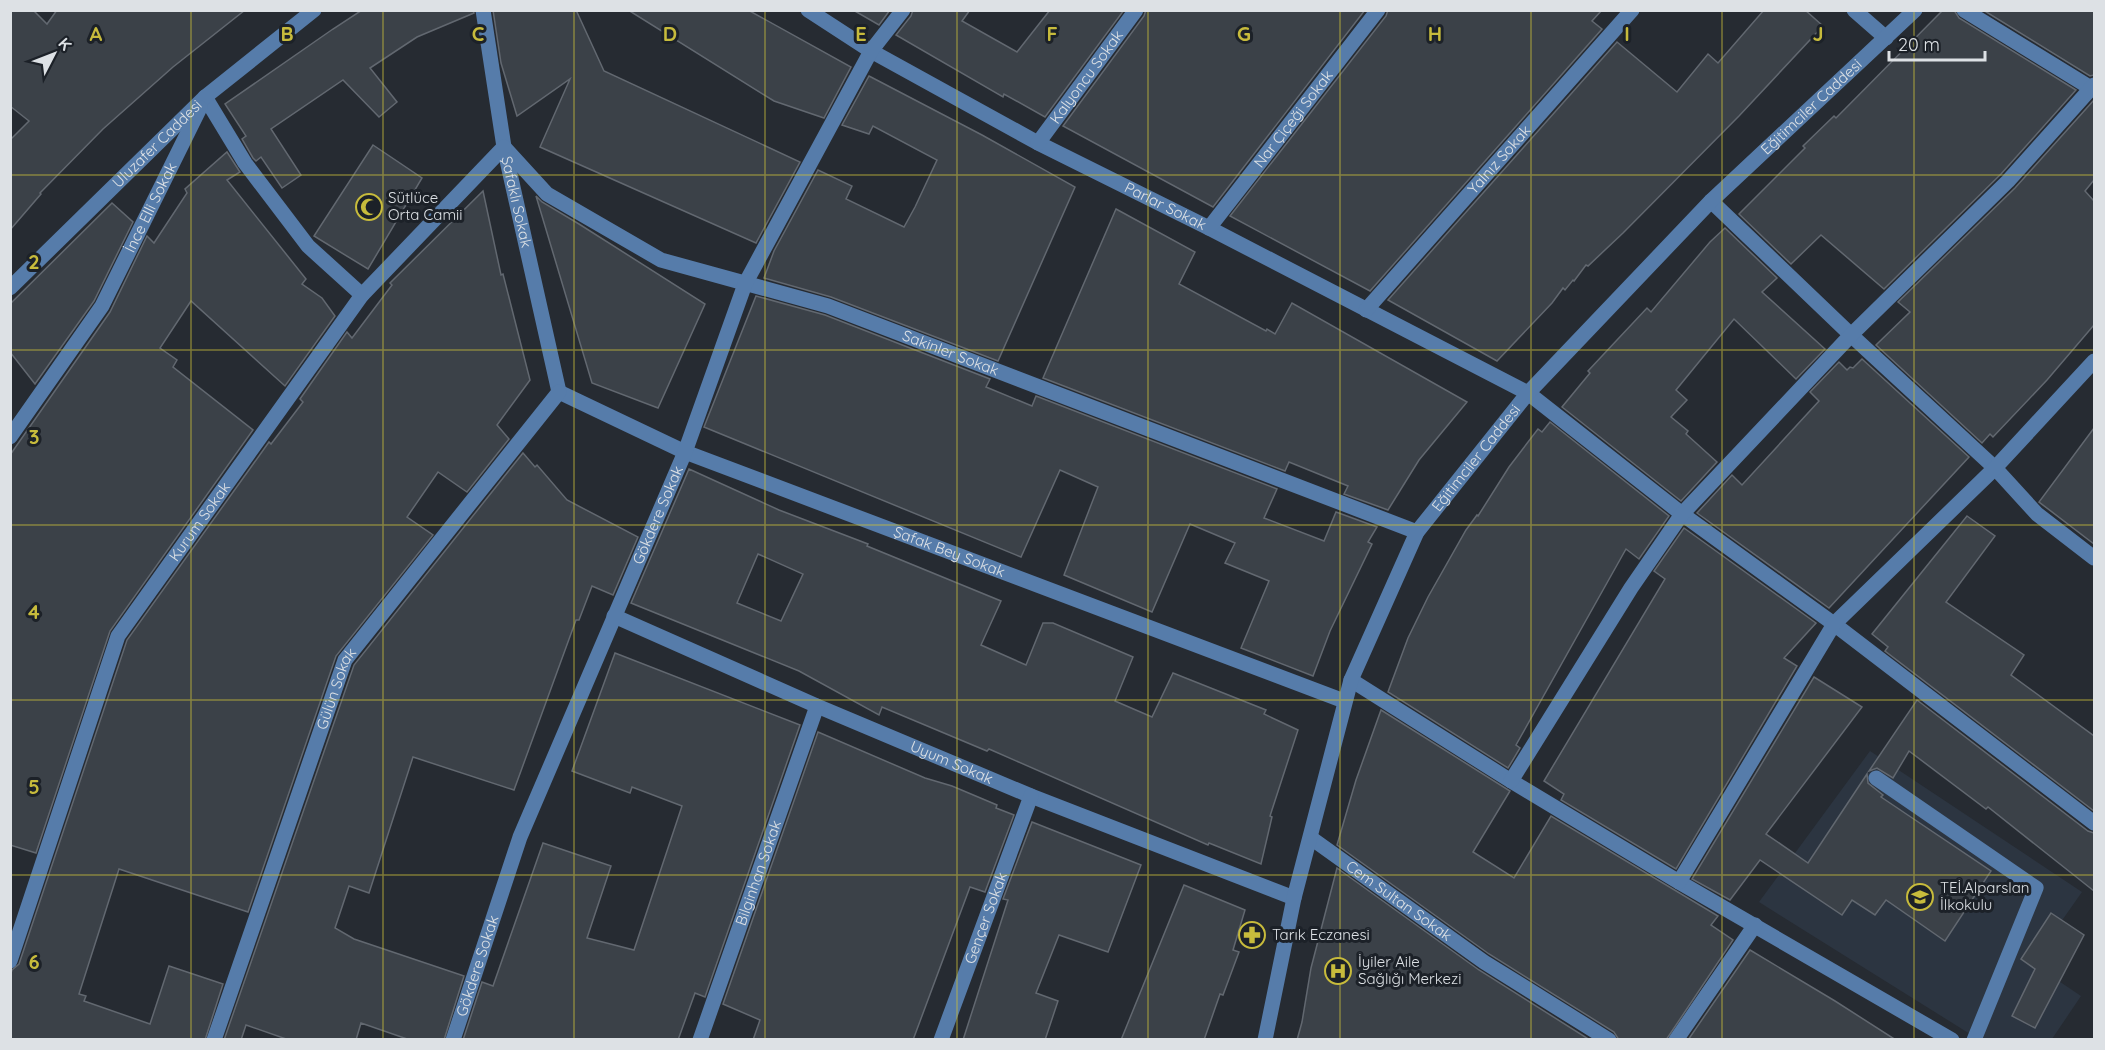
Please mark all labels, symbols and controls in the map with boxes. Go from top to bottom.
text: A [90,21,103,46]
text: B [280,21,294,46]
text: C [472,21,485,46]
text: D [663,21,677,46]
text: E [855,21,867,46]
text: F [1046,21,1058,46]
text: G [1237,21,1251,46]
text: H [1428,21,1442,46]
text: I [1624,21,1630,46]
text: J [1812,21,1824,46]
north arrow [24,24,84,84]
scale bar [1889,24,1985,62]
street label: Kalyoncu Sokak [1045,26,1127,127]
text: K [54,33,76,55]
text: 20 m [1898,33,1940,56]
street label: Eğitimciler Caddesi [1757,55,1866,159]
street label: Nar Çiçeği Sokak [1249,66,1337,171]
street label: Uluzafer Caddesi [108,95,206,192]
street label: Yalnız Sokak [1463,121,1535,198]
street label: Şafaklı Sokak [497,154,536,250]
street label: İnce Elli Sokak [120,159,181,255]
street label: Parlar Sokak [1122,178,1210,234]
place label: Sütlüce Orta Camii [388,188,463,224]
mosque icon: Sütlüce Orta Camii [354,192,384,222]
text: 2 [28,249,40,274]
street label: Sakinler Sokak [900,325,1002,380]
street label: Eğitimciler Caddesi [1427,400,1524,515]
text: 3 [29,424,39,449]
street label: Gökdere Sokak [628,463,687,567]
street label: Kurum Sokak [165,478,234,565]
street label: Şafak Bey Sokak [891,522,1008,581]
text: 4 [28,599,40,624]
street label: Gülün Sokak [312,643,360,732]
street label: Uyum Sokak [907,736,996,788]
text: 5 [28,774,40,799]
street label: Bilginhan Sokak [731,817,785,928]
street label: Cem Sultan Sokak [1342,856,1456,945]
street label: Gençer Sokak [960,869,1011,966]
place label: TEİ.Alparslan İlkokulu [1940,878,2029,914]
school or university icon: TEİ.Alparslan İlkokulu [1905,882,1935,912]
street label: Gökdere Sokak [451,913,503,1019]
pharmacy icon: Tarık Eczanesi [1237,920,1267,950]
place label: Tarık Eczanesi [1272,925,1370,944]
text: 6 [28,949,40,974]
place label: İyiler Aile Sağlığı Merkezi [1358,952,1461,988]
hospital icon: İyiler Aile Sağlığı Merkezi [1323,956,1353,986]

